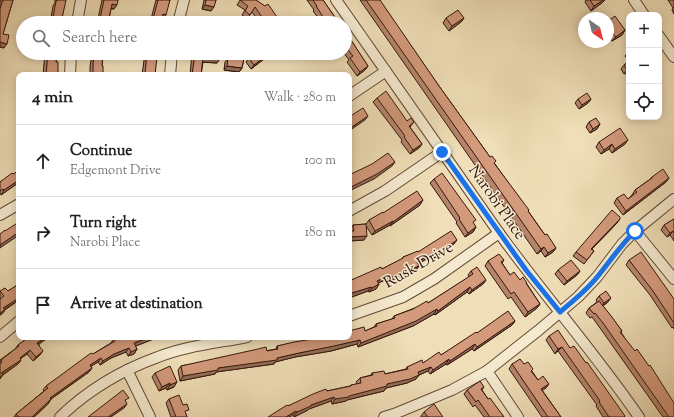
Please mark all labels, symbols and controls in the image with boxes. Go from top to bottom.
north arrow [578,12,614,48]
map controls [626,12,662,120]
button: + [626,12,662,48]
search box [16,16,352,60]
icon: search [30,27,52,49]
text: Search here [62,28,137,49]
button: − [626,48,662,84]
button: locate [626,84,662,120]
text: 4 min [32,86,73,110]
text: Walk · 280 m [264,89,336,107]
text: Continue [70,141,132,162]
route end [433,143,451,161]
icon: ahead [32,150,54,172]
text: 100 m [304,152,336,170]
street label: Narobi Place [462,161,530,245]
text: Edgemont Drive [70,162,161,180]
text: Turn right [70,213,136,234]
icon: right [32,222,54,244]
route start [626,222,644,240]
text: 180 m [305,224,336,242]
text: Narobi Place [70,234,140,252]
street label: Rusk Drive [380,237,458,295]
icon: arrive [32,294,54,316]
text: Arrive at destination [70,294,203,315]

